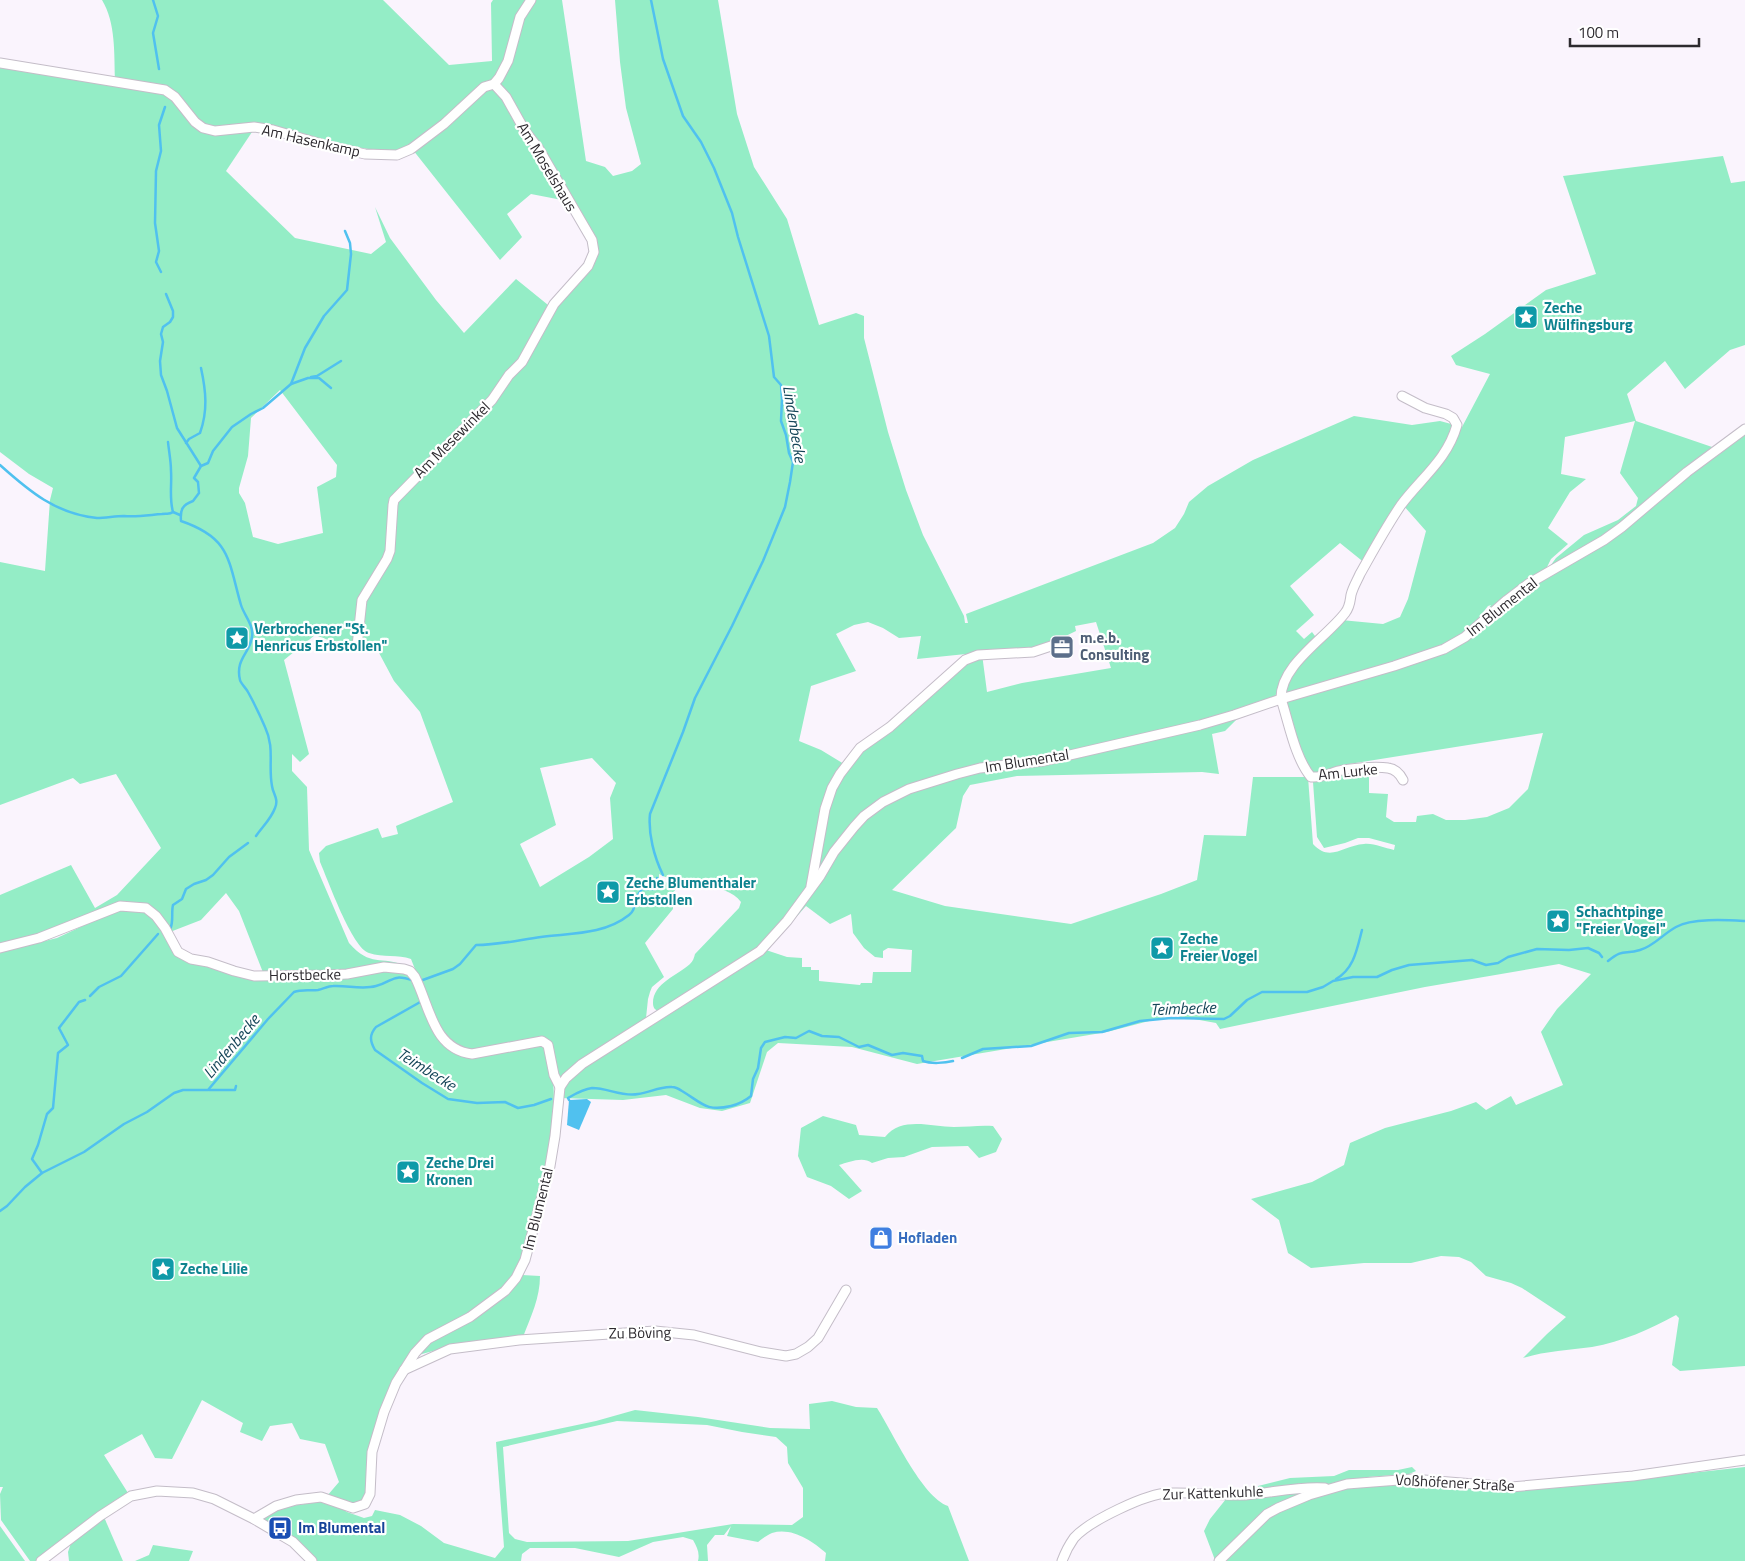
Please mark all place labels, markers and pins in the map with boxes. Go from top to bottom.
place label: Zeche Wülfingsburg [1544,296,1633,336]
place icon: Zeche Wülfingsburg [1513,304,1539,330]
place label: Verbrochener "St. Henricus Erbstollen" [254,617,387,657]
place icon: Verbrochener "St. Henricus Erbstollen" [224,625,250,651]
place label: m.e.b. Consulting [1080,626,1149,666]
office icon: m.e.b. Consulting [1049,634,1075,660]
place label: Zeche Blumenthaler Erbstollen [626,871,757,911]
place icon: Zeche Blumenthaler Erbstollen [595,879,621,905]
place label: Schachtpinge "Freier Vogel" [1576,900,1666,940]
place icon: Schachtpinge "Freier Vogel" [1545,908,1571,934]
place label: Zeche Freier Vogel [1180,927,1258,967]
place icon: Zeche Freier Vogel [1149,935,1175,961]
place label: Zeche Drei Kronen [426,1151,494,1191]
place icon: Zeche Drei Kronen [395,1159,421,1185]
shop icon: Hofladen [868,1225,894,1251]
place label: Hofladen [898,1226,957,1249]
place icon: Zeche Lilie [150,1256,176,1282]
place label: Zeche Lilie [180,1257,248,1280]
bus stop icon: Im Blumental [267,1515,293,1541]
place label: Im Blumental [298,1516,385,1539]

